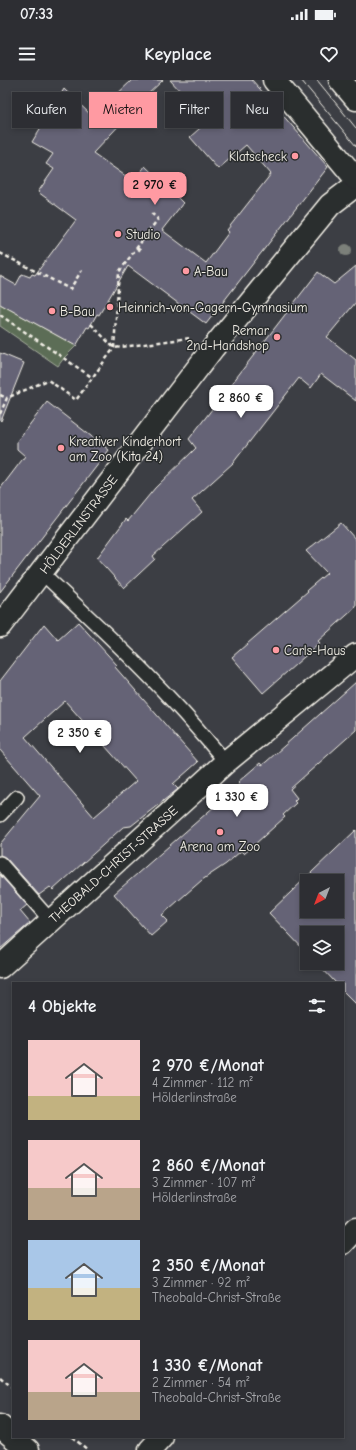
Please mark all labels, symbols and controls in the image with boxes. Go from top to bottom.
text: 07:33 [20,5,53,23]
icon: menu [16,43,38,65]
icon: heart [318,43,340,65]
text: Keyplace [144,44,212,65]
chip: Kaufen [12,92,81,128]
chip: Mieten [89,92,157,128]
chip: Filter [165,92,223,128]
chip: Neu [231,92,283,128]
place label: Klatscheck [229,149,288,164]
marker: Klatscheck [290,151,300,161]
pin: 2 970 € [118,172,192,206]
text: 2 970 € [133,177,177,192]
place label: Studio [126,227,160,242]
marker: Studio [113,229,123,239]
place label: A-Bau [194,264,228,279]
marker: A-Bau [181,266,191,276]
place label: Heinrich-von-Gagern-Gymnasium [118,300,308,315]
marker: Heinrich-von-Gagern-Gymnasium [105,302,115,312]
place label: B-Bau [60,304,95,319]
marker: B-Bau [47,306,57,316]
place label: Remar 2nd-Handshop [187,323,270,353]
marker: Remar 2nd-Handshop [272,332,282,342]
pin: 2 860 € [204,385,278,419]
text: 2 860 € [218,390,264,405]
place label: Kreativer Kinderhort am Zoo (Kita 24) [69,434,182,464]
marker: Kreativer Kinderhort am Zoo (Kita 24) [56,443,66,453]
street label: HÖLDERLINSTRASSE [36,471,120,577]
place label: Carls-Haus [284,643,346,658]
marker: Carls-Haus [271,645,281,655]
pin: 2 350 € [43,720,117,754]
text: 2 350 € [57,725,103,740]
pin: 1 330 € [200,784,274,818]
text: 1 330 € [215,789,259,804]
street label: THEOBALD-CHRIST-STRASSE [46,803,181,926]
marker: Arena am Zoo [215,827,225,837]
place label: Arena am Zoo [180,839,260,854]
north arrow [300,874,344,918]
map controls [300,874,344,970]
button: layers [300,926,344,970]
icon: filters [306,995,328,1017]
text: 4 Objekte [28,997,96,1016]
icon: home [60,1056,108,1104]
text: 2 970 €/Monat [152,1056,264,1075]
text: 4 Zimmer · 112 m² [152,1075,253,1090]
text: Hölderlinstraße [152,1090,237,1105]
icon: home [60,1156,108,1204]
text: 2 860 €/Monat [152,1156,265,1175]
text: 3 Zimmer · 107 m² [152,1175,255,1190]
text: Hölderlinstraße [152,1190,237,1205]
icon: home [60,1256,108,1304]
text: 2 350 €/Monat [152,1256,265,1275]
text: 3 Zimmer · 92 m² [152,1275,250,1290]
text: Theobald-Christ-Straße [152,1290,281,1305]
icon: home [60,1356,108,1404]
text: 1 330 €/Monat [152,1356,262,1375]
text: 2 Zimmer · 54 m² [152,1375,249,1390]
text: Theobald-Christ-Straße [152,1390,281,1405]

